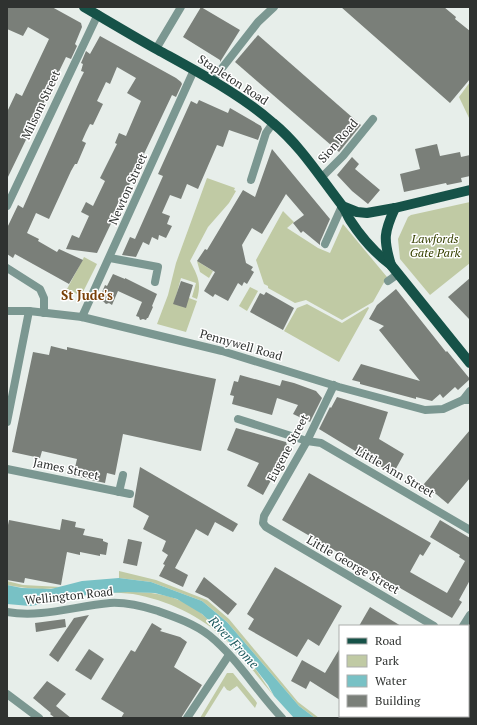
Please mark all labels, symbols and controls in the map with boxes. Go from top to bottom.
street label: Stapleton Road [195,51,272,108]
street label: Milsom Street [18,67,63,142]
street label: Sion Road [314,115,361,166]
street label: Newton Street [105,150,150,227]
park label: Lawfords Gate Park [410,231,461,260]
district label: St Jude's [61,286,113,304]
street label: Pennywell Road [198,326,284,364]
street label: Eugene Street [263,411,312,484]
street label: Little Ann Street [353,443,438,501]
street label: James Street [32,454,101,483]
street label: Little George Street [304,532,403,597]
street label: Wellington Road [24,583,114,608]
water label: River Frome [204,611,263,672]
legend [339,625,469,717]
text: Road [375,633,402,648]
text: Park [375,653,400,668]
text: Water [375,673,407,688]
text: Building [375,693,421,708]

